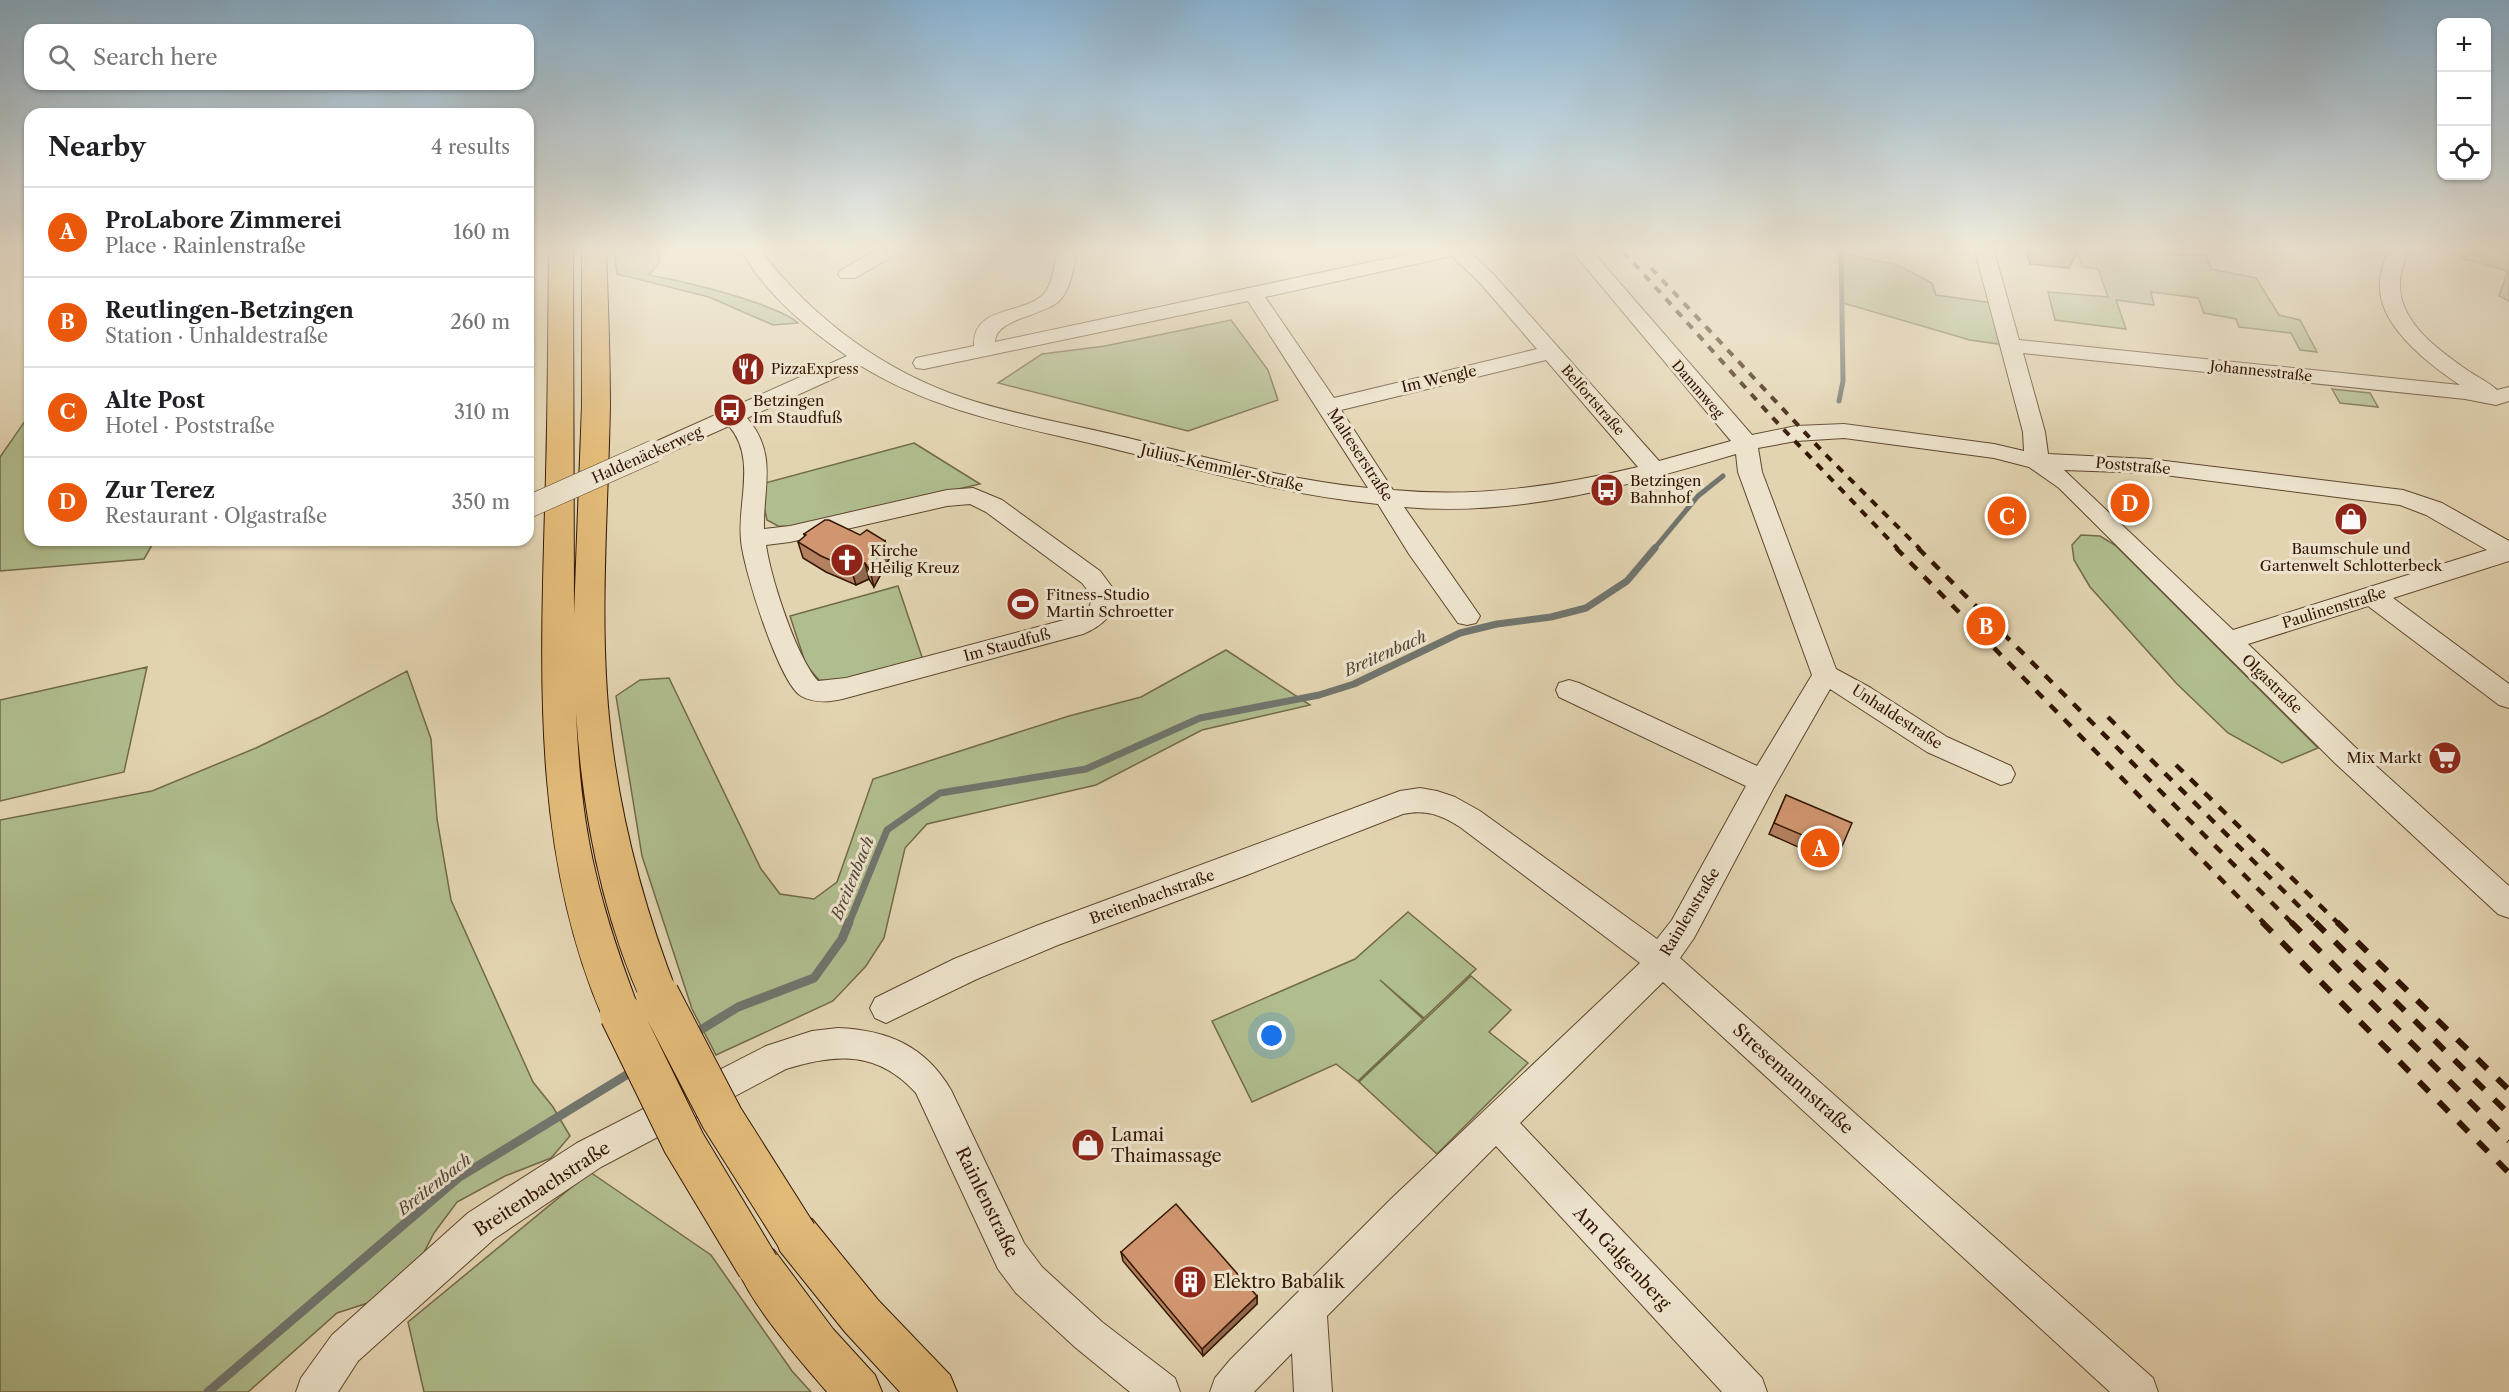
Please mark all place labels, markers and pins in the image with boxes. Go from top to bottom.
restaurant icon: PizzaExpress [730,351,766,387]
place label: PizzaExpress [771,360,859,378]
place label: Betzingen Im Staudfuß [753,391,843,427]
bus stop icon: Betzingen Im Staudfuß [712,392,748,428]
place label: Betzingen Bahnhof [1630,471,1702,507]
bus stop icon: Betzingen Bahnhof [1589,472,1625,508]
pin: D [2110,480,2150,526]
pin: C [1988,494,2026,538]
shop icon: Baumschule und Gartenwelt Schlotterbeck [2333,501,2369,537]
place label: Baumschule und Gartenwelt Schlotterbeck [2260,539,2444,575]
place label: Kirche Heilig Kreuz [870,541,960,577]
church icon: Kirche Heilig Kreuz [829,542,865,578]
place label: Fitness-Studio Martin Schroetter [1046,585,1174,621]
sports icon: Fitness-Studio Martin Schroetter [1005,586,1041,622]
pin: B [1966,604,2006,648]
supermarket icon: Mix Markt [2427,740,2463,776]
place label: Mix Markt [2347,748,2423,767]
pin: A [1800,826,1840,870]
place label: Lamai Thaimassage [1111,1124,1222,1167]
shop icon: Lamai Thaimassage [1070,1127,1106,1163]
building icon: Elektro Babalik [1172,1264,1208,1300]
place label: Elektro Babalik [1213,1271,1346,1293]

